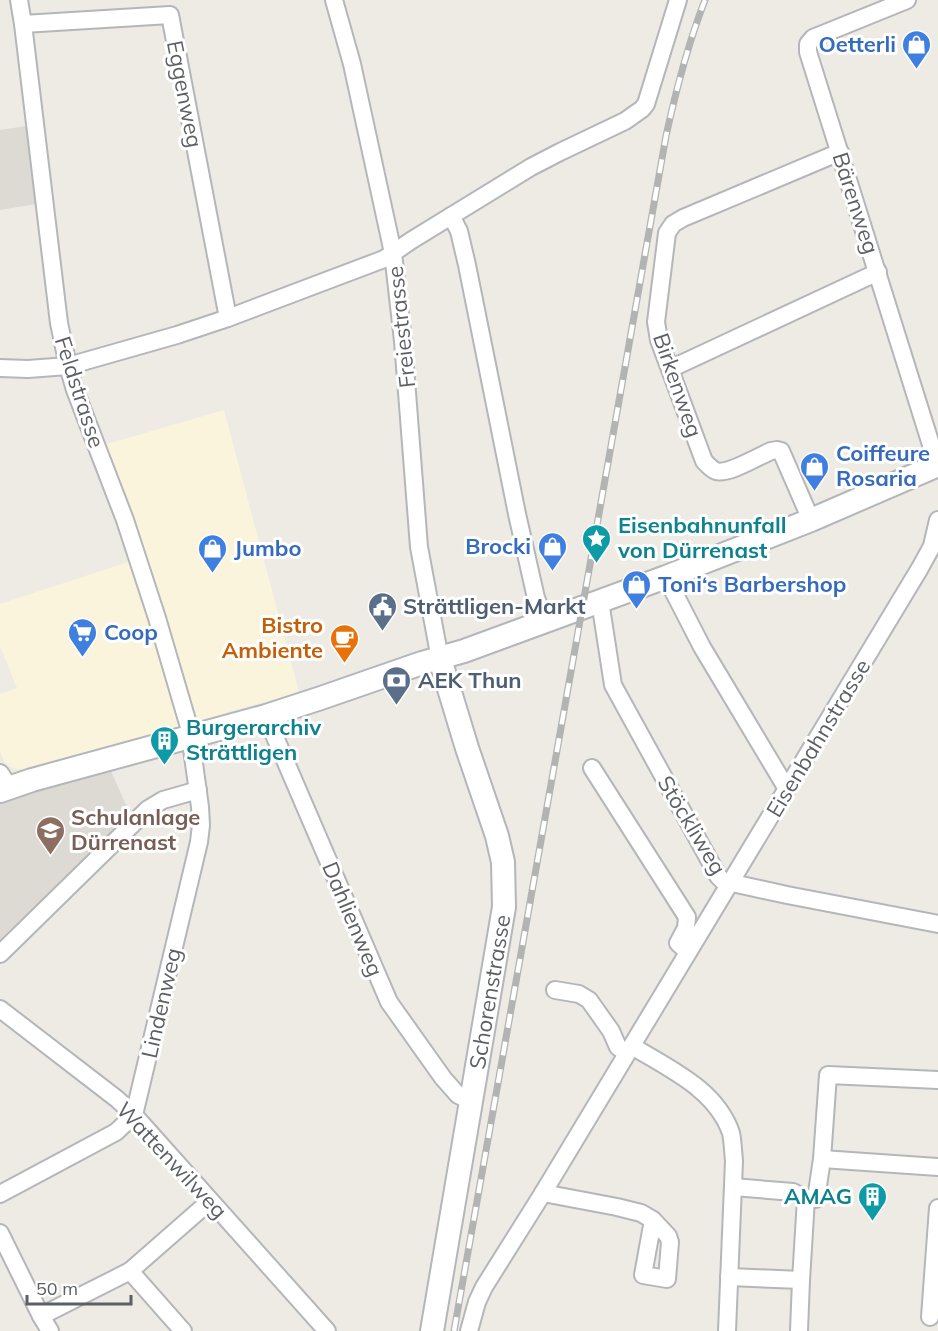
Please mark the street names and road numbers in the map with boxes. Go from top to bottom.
street label: Eggenweg [161,38,209,150]
street label: Bärenweg [826,149,886,257]
street label: Freiestrasse [381,265,421,389]
street label: Birkenweg [647,329,709,441]
street label: Feldstrasse [49,333,111,451]
street label: Eisenbahnstrasse [760,654,876,822]
street label: Stöckliweg [651,770,733,880]
street label: Dahlienweg [316,857,390,981]
street label: Schorenstrasse [463,912,516,1071]
street label: Lindenweg [135,945,187,1061]
street label: Wattenwilweg [111,1096,233,1224]

